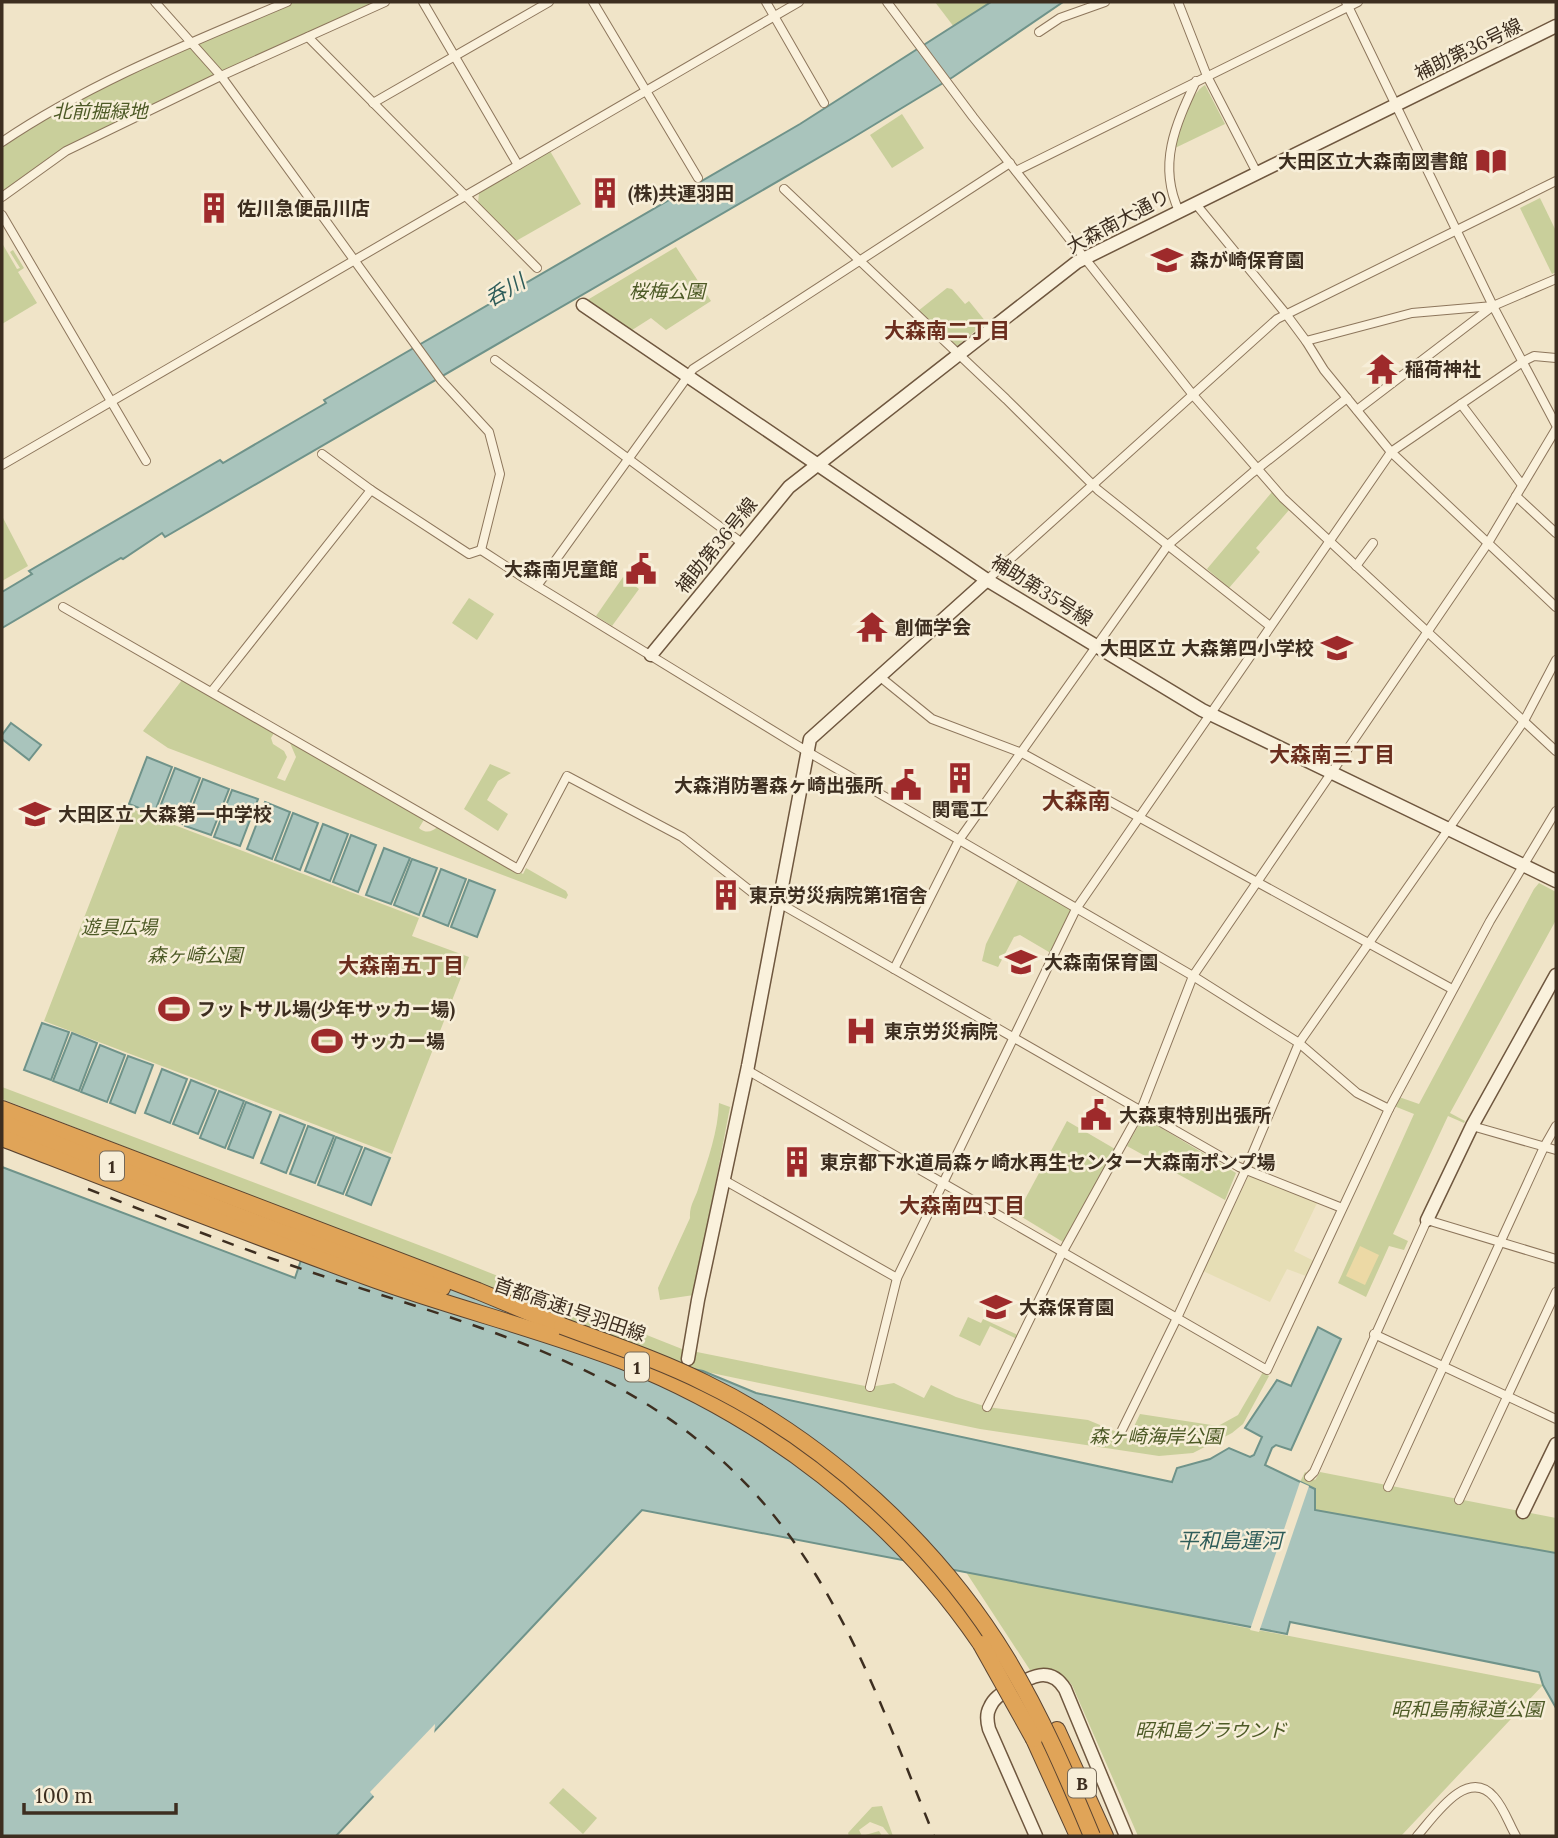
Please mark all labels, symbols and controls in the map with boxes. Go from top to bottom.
street label: 補助第36号線 [1410,13,1526,85]
park label: 北前掘緑地 [52,99,149,123]
library icon: 大田区立大森南図書館 [1474,144,1508,178]
place label: 大田区立大森南図書館 [1278,149,1468,173]
building icon: (株)共運羽田 [588,176,622,210]
place label: (株)共運羽田 [628,181,734,206]
street label: 大森南大通り [1062,184,1174,258]
building icon: 佐川急便品川店 [197,191,231,225]
place label: 佐川急便品川店 [237,196,370,220]
school or university icon: 森が崎保育園 [1150,243,1184,277]
place label: 森が崎保育園 [1190,248,1304,272]
water label: 呑川 [480,267,532,312]
park label: 桜梅公園 [629,279,708,303]
district label: 大森南二丁目 [884,317,1010,344]
temple icon: 稲荷神社 [1365,352,1399,386]
place label: 稲荷神社 [1405,357,1481,381]
street label: 補助第36号線 [670,492,762,598]
street label: 補助第35号線 [986,549,1098,631]
public building icon: 大森南児童館 [624,552,658,586]
place label: 大森南児童館 [504,557,618,581]
temple icon: 創価学会 [855,610,889,644]
place label: 創価学会 [895,615,971,639]
school or university icon: 大田区立 大森第四小学校 [1320,631,1354,665]
place label: 大田区立 大森第四小学校 [1100,636,1314,660]
district label: 大森南三丁目 [1269,741,1395,768]
building icon: 関電工 [943,761,977,795]
public building icon: 大森消防署森ヶ崎出張所 [889,768,923,802]
place label: 大森消防署森ヶ崎出張所 [674,773,883,797]
district label: 大森南 [1042,786,1111,815]
school or university icon: 大田区立 大森第一中学校 [18,797,52,831]
place label: 関電工 [931,797,989,821]
place label: 大田区立 大森第一中学校 [58,802,272,826]
building icon: 東京労災病院第1宿舎 [709,878,743,912]
place label: 東京労災病院第1宿舎 [749,883,928,907]
park label: 遊具広場 [81,915,159,939]
park label: 森ヶ崎公園 [147,943,245,967]
school or university icon: 大森南保育園 [1004,945,1038,979]
place label: 大森南保育園 [1044,950,1158,974]
district label: 大森南五丁目 [338,952,464,979]
sports icon: フットサル場(少年サッカー場) [157,992,191,1026]
place label: フットサル場(少年サッカー場) [197,997,456,1022]
hospital icon: 東京労災病院 [844,1014,878,1048]
place label: 東京労災病院 [884,1019,998,1043]
sports icon: サッカー場 [310,1024,344,1058]
place label: サッカー場 [350,1029,445,1053]
public building icon: 大森東特別出張所 [1079,1098,1113,1132]
place label: 大森東特別出張所 [1119,1103,1271,1127]
building icon: 東京都下水道局森ヶ崎水再生センター大森南ポンプ場 [780,1145,814,1179]
place label: 東京都下水道局森ヶ崎水再生センター大森南ポンプ場 [820,1150,1275,1174]
road number: 1 [100,1152,124,1181]
district label: 大森南四丁目 [899,1192,1025,1219]
street label: 首都高速1号羽田線 [491,1272,649,1346]
school or university icon: 大森保育園 [979,1290,1013,1324]
place label: 大森保育園 [1019,1295,1114,1319]
road number: 1 [625,1352,649,1382]
park label: 森ヶ崎海岸公園 [1089,1424,1225,1448]
water label: 平和島運河 [1178,1527,1286,1554]
park label: 昭和島南緑道公園 [1391,1697,1546,1721]
park label: 昭和島グラウンド [1135,1718,1288,1742]
road number: B [1068,1768,1096,1798]
scale bar [24,1772,177,1816]
text: 100 m [35,1782,93,1809]

